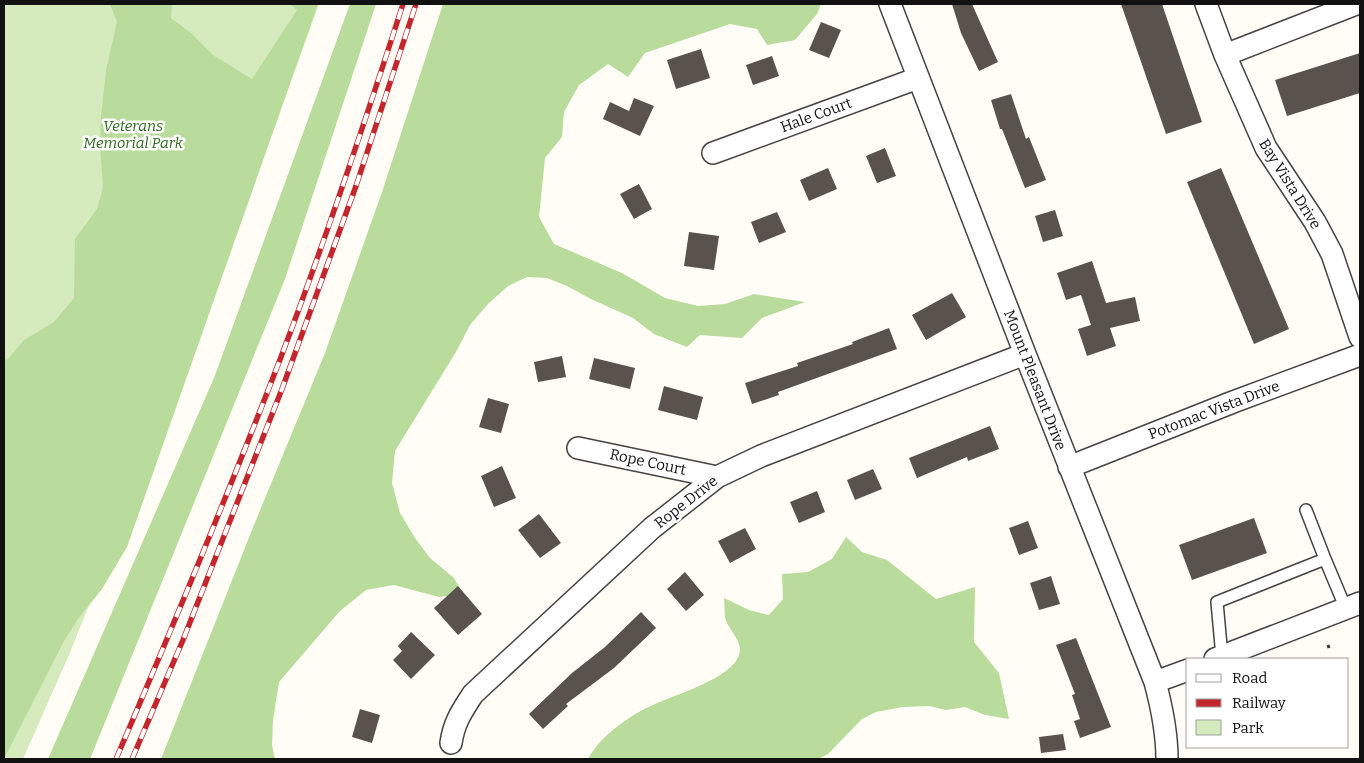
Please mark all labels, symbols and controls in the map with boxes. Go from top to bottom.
street label: Hale Court [778,94,855,136]
park label: Veterans Memorial Park [83,117,184,152]
street label: Bay Vista Drive [1255,136,1325,232]
street label: Mount Pleasant Drive [1000,307,1070,453]
street label: Potomac Vista Drive [1146,377,1282,443]
street label: Rope Court [608,445,688,479]
street label: Rope Drive [651,472,721,532]
legend [1186,658,1349,748]
text: Road [1232,669,1267,687]
text: Railway [1232,694,1286,712]
text: Park [1232,719,1264,737]

